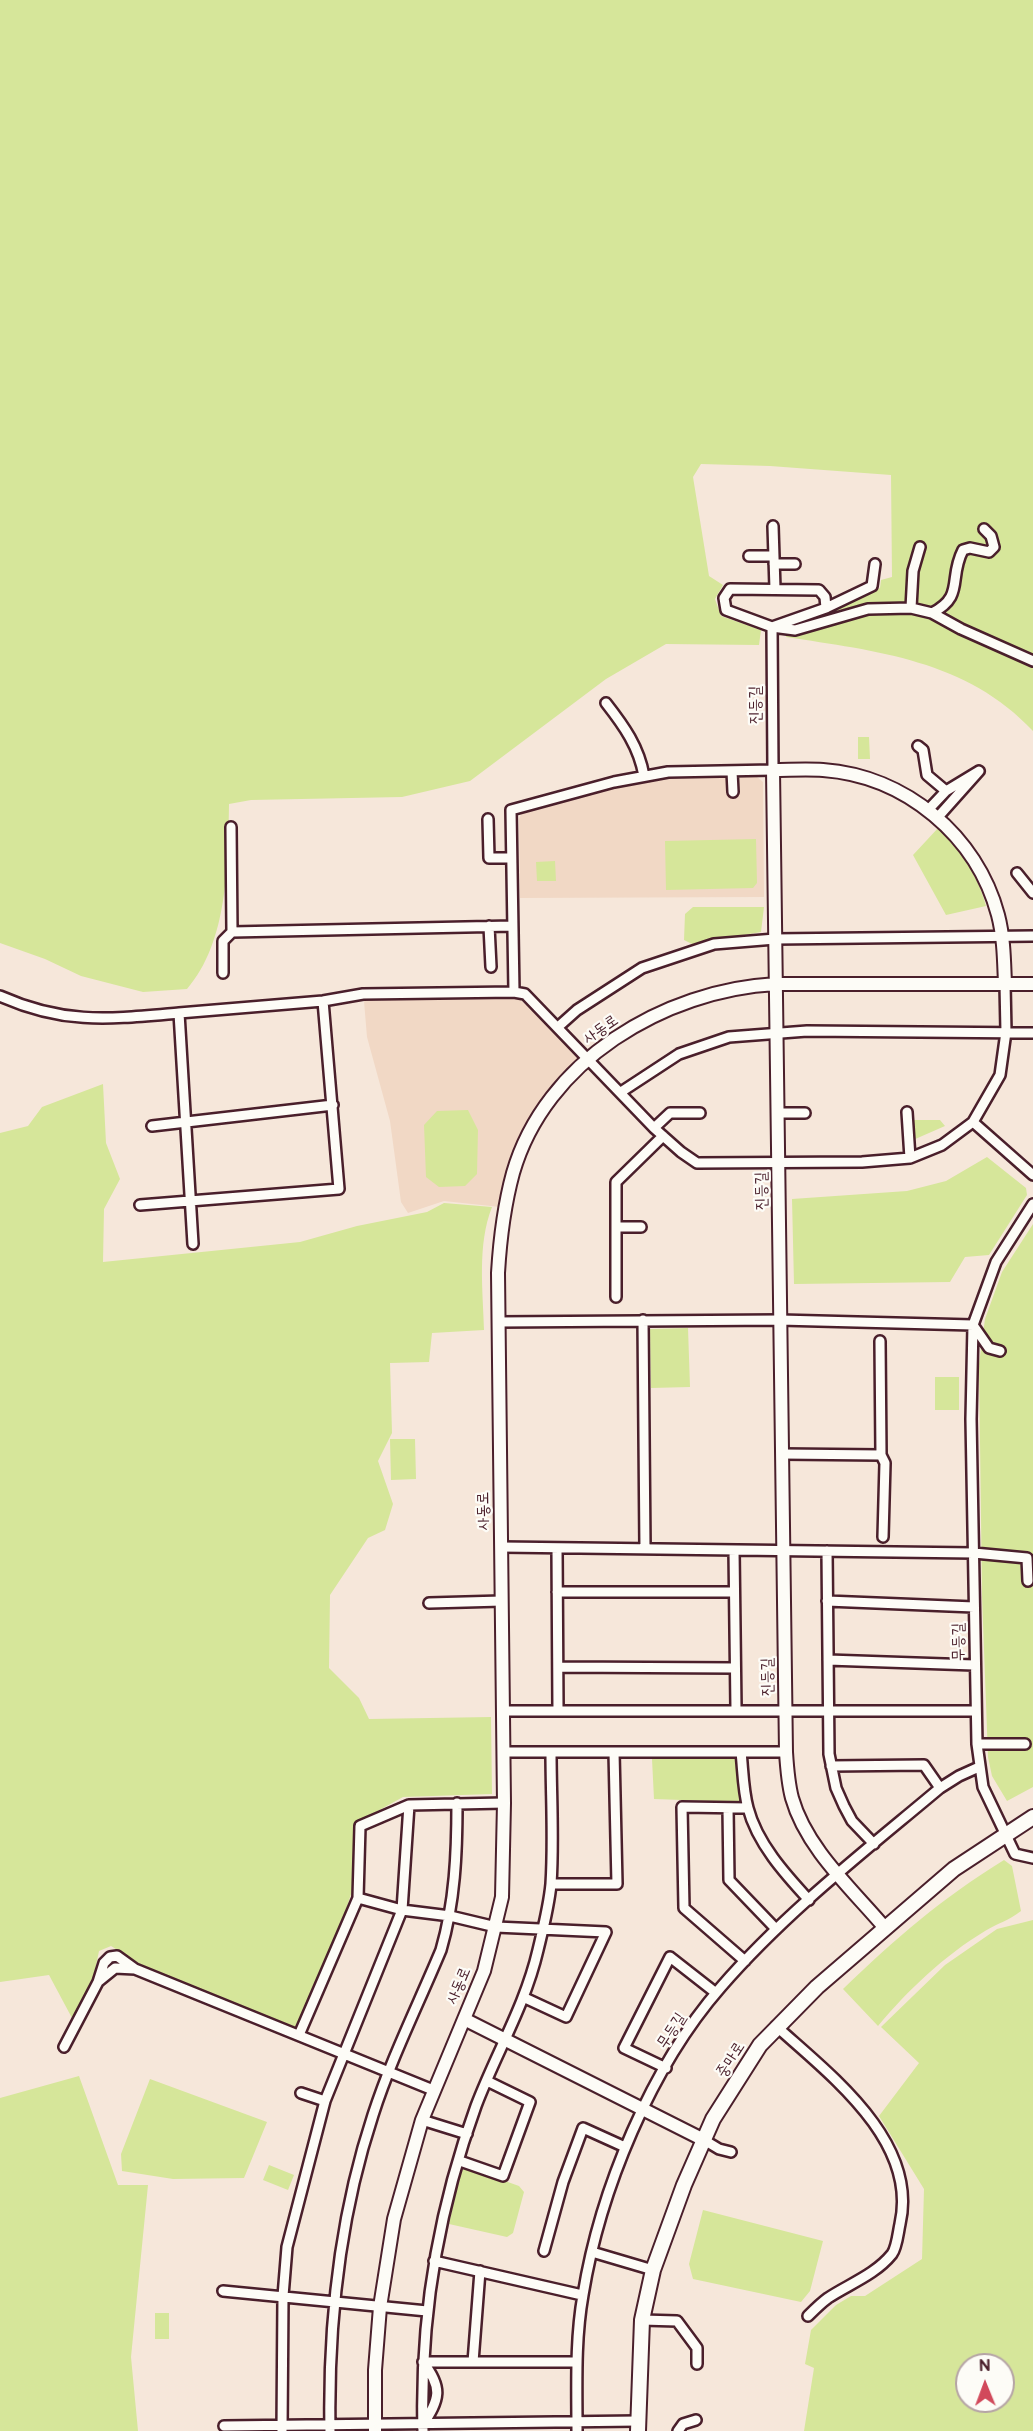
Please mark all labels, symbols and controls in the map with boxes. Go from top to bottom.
street label: 진등길 [746,686,766,724]
street label: 사동로 [580,1011,622,1049]
street label: 진등길 [752,1172,772,1210]
street label: 사동로 [474,1492,494,1530]
street label: 무등길 [949,1623,969,1661]
street label: 진등길 [758,1658,778,1696]
street label: 사동로 [443,1964,475,2008]
street label: 무등길 [653,2010,691,2052]
street label: 중마로 [712,2039,750,2081]
north arrow [955,2353,1015,2413]
text: N [979,2357,991,2376]

